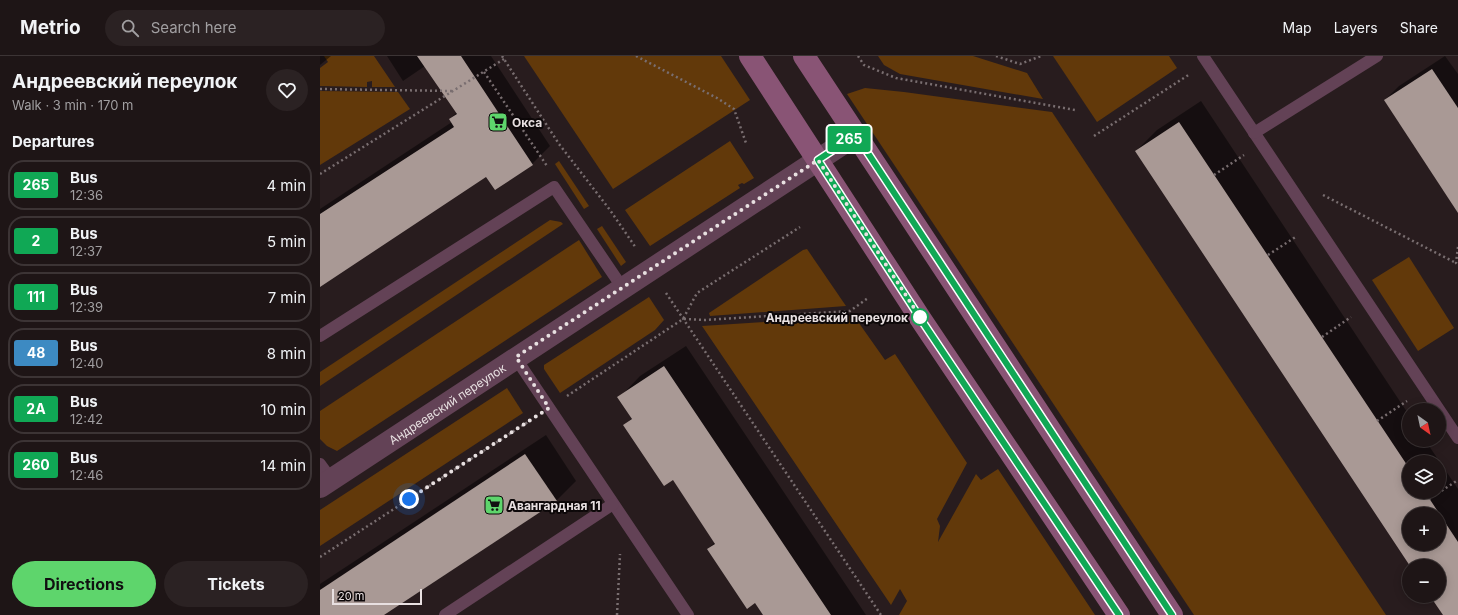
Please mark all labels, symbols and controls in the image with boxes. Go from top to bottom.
search box [105,10,385,46]
text: Metrio [20,16,81,39]
icon: search [119,17,141,39]
text: Search here [151,18,236,37]
text: Map [1283,19,1312,36]
text: Layers [1334,19,1378,36]
text: Share [1400,19,1438,36]
button: heart [266,69,308,111]
text: Андреевский переулок [12,70,237,93]
text: Walk · 3 min · 170 m [12,97,133,113]
supermarket icon: Окса [487,111,509,133]
place label: Окса [512,115,542,130]
line badge: 265 [826,126,872,152]
text: 265 [836,130,862,147]
text: Departures [12,132,94,151]
text: Bus [70,168,98,187]
text: 265 [23,176,49,193]
text: 4 min [266,176,306,195]
text: 12:36 [70,187,103,203]
text: Bus [70,224,98,243]
text: 2 [32,232,40,249]
text: 5 min [267,232,306,251]
text: 12:37 [70,243,102,259]
text: Bus [70,280,98,299]
text: 111 [27,288,45,305]
text: 7 min [268,288,306,307]
text: 12:39 [70,299,103,315]
marker: Андреевский переулок [911,308,929,326]
place label: Андреевский переулок [766,310,908,325]
text: Bus [70,336,98,355]
text: 48 [27,344,45,361]
text: 8 min [267,344,306,363]
text: 12:40 [70,355,104,371]
street label: Андреевский переулок [386,359,509,447]
text: Bus [70,392,98,411]
text: 2А [26,400,46,417]
text: 10 min [261,400,306,419]
north arrow [1402,403,1446,447]
map controls [1402,403,1446,603]
text: 12:42 [70,411,103,427]
text: Bus [70,448,98,467]
button: layers [1402,455,1446,499]
text: 260 [22,456,50,473]
text: 14 min [260,456,306,475]
text: 12:46 [70,467,103,483]
your location [399,489,419,509]
supermarket icon: Авангардная 11 [483,494,505,516]
place label: Авангардная 11 [508,498,601,513]
button: + [1402,507,1446,551]
button: − [1402,559,1446,603]
button: Directions [12,561,156,607]
button: Tickets [164,561,308,607]
scale bar [332,587,422,606]
text: 20 m [338,589,364,603]

